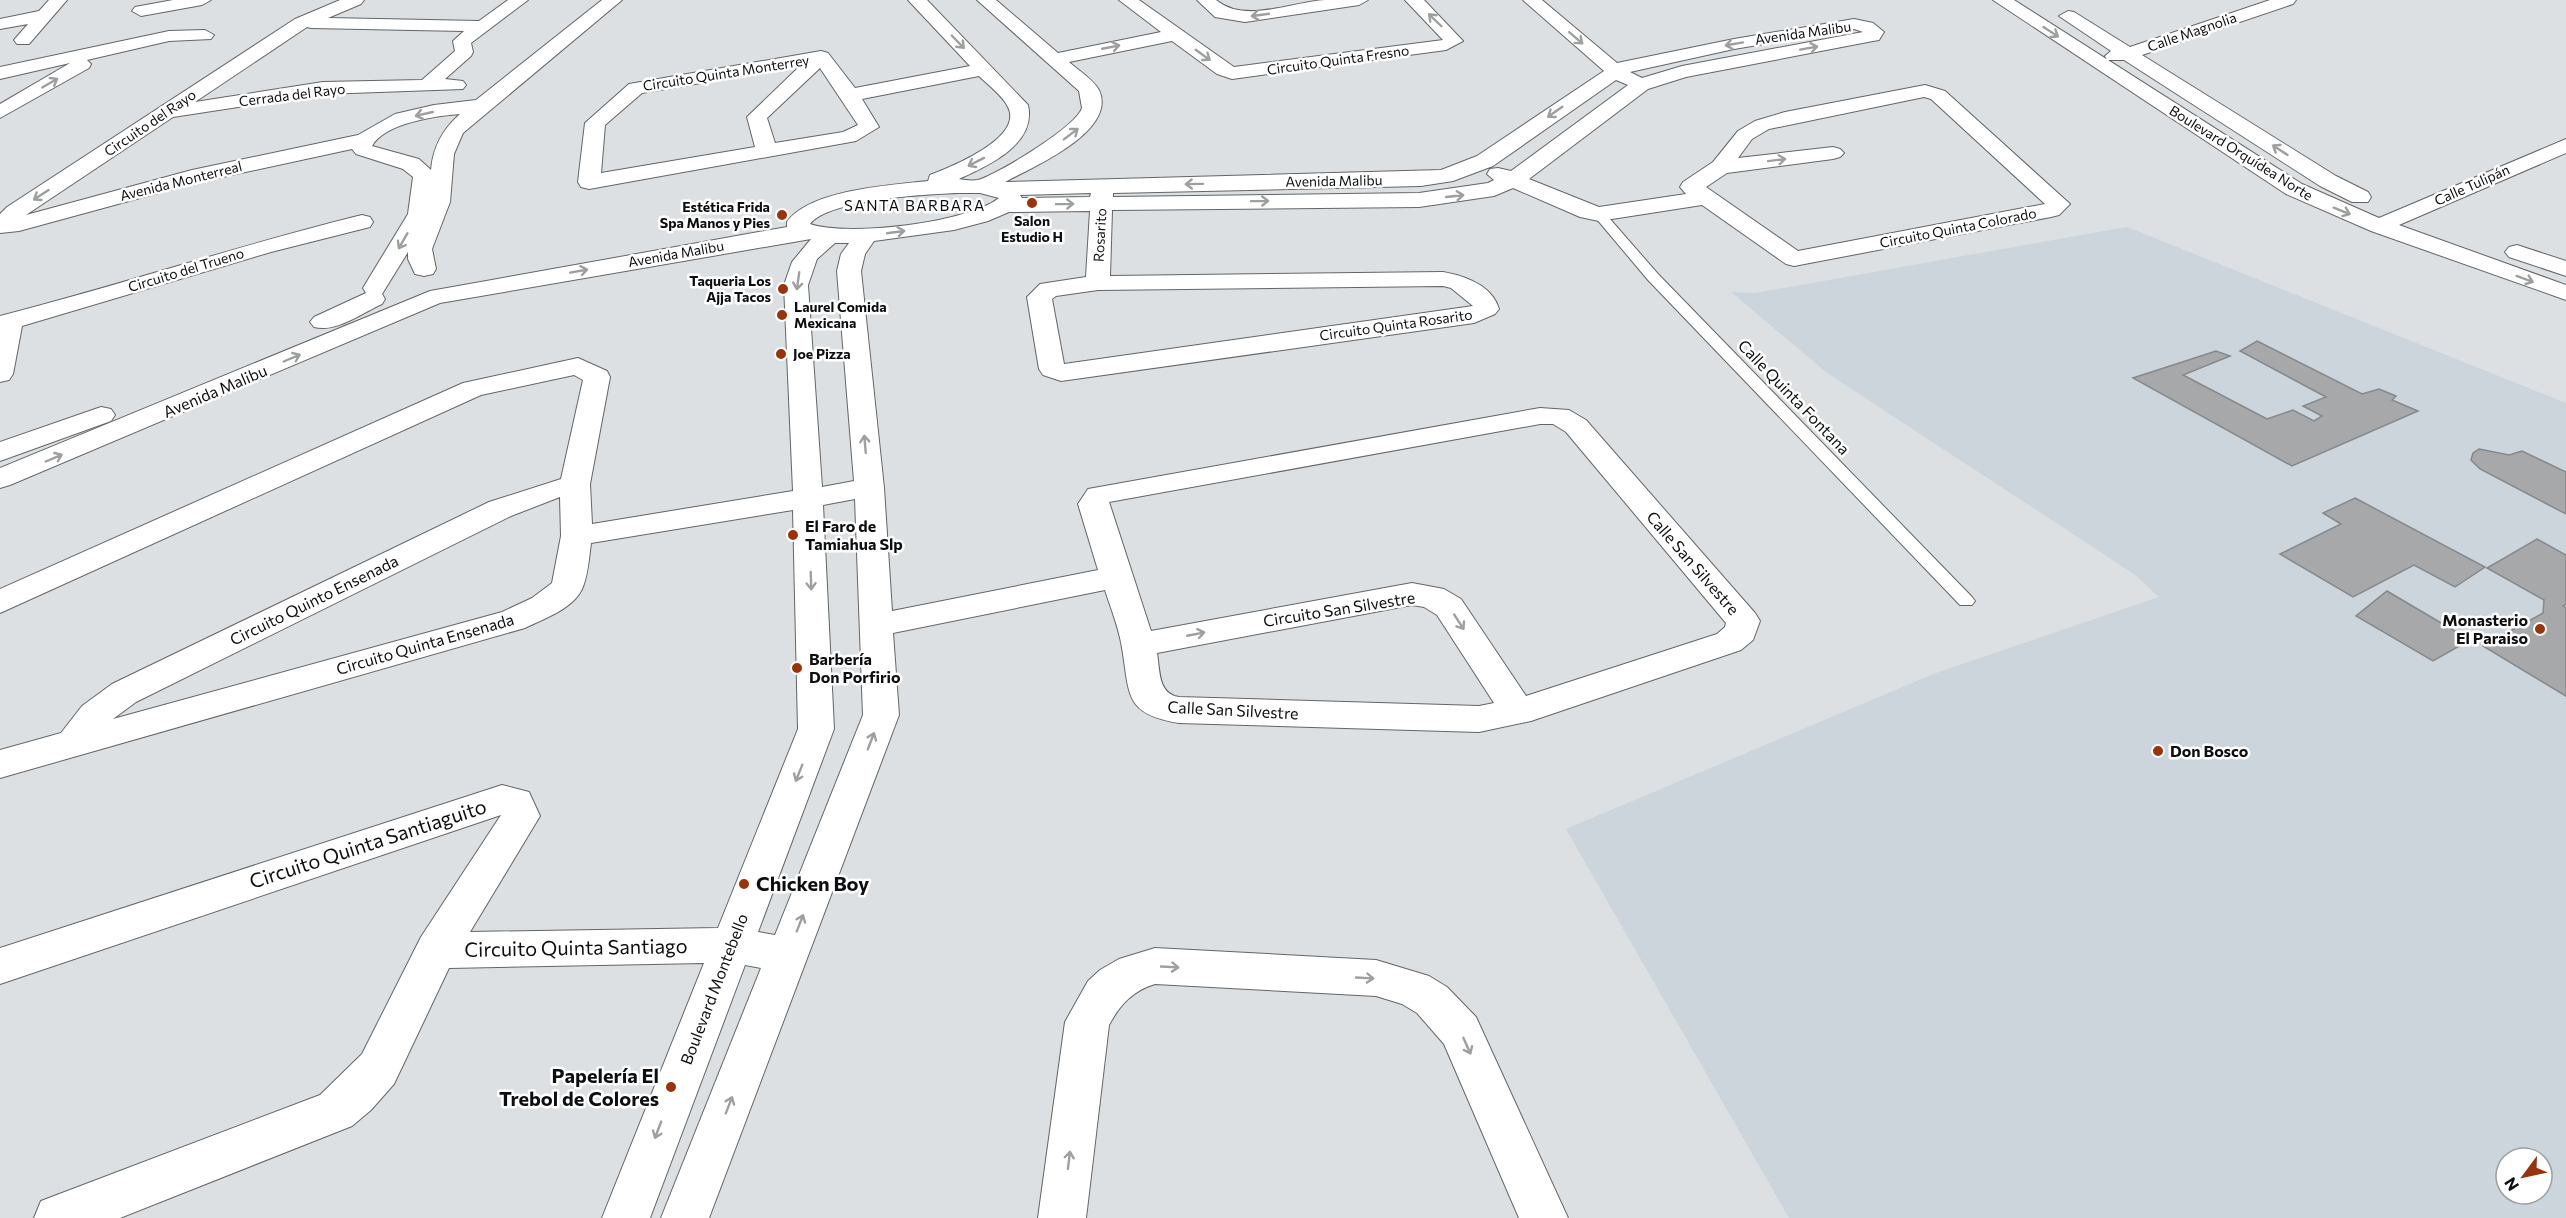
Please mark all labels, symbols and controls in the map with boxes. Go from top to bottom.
street label: Calle Magnolia [2145,8,2239,55]
one-way arrow [1250,9,1270,20]
one-way arrow [1427,13,1442,27]
street label: Avenida Malibu [1754,17,1852,48]
one-way arrow [2043,25,2060,38]
one-way arrow [1568,31,1583,45]
one-way arrow [951,34,965,49]
one-way arrow [1725,39,1744,50]
one-way arrow [1101,41,1121,52]
street label: Circuito Quinta Fresno [1266,41,1410,78]
one-way arrow [1798,42,1818,53]
one-way arrow [1194,49,1210,61]
street label: Circuito Quinta Monterrey [641,51,810,94]
one-way arrow [42,76,59,88]
street label: Cerrada del Rayo [238,80,346,109]
street label: Circuito del Rayo [101,86,199,160]
street label: Boulevard Orquídea Norte [2166,101,2316,204]
one-way arrow [1547,106,1563,118]
one-way arrow [415,108,434,120]
one-way arrow [1062,128,1078,141]
one-way arrow [2272,144,2289,156]
one-way arrow [1767,154,1787,165]
street label: Avenida Monterreal [118,157,244,204]
one-way arrow [967,157,985,169]
street label: Calle Tulipán [2432,160,2512,209]
street label: Avenida Malibu [1285,171,1383,190]
one-way arrow [1184,179,1204,190]
one-way arrow [33,189,50,201]
one-way arrow [1444,190,1464,201]
one-way arrow [1250,195,1270,207]
district label: SANTA BARBARA [844,196,986,214]
marker: Salon Estudio H [1025,196,1039,210]
place label: Estética Frida Spa Manos y Pies [660,198,770,231]
one-way arrow [1055,198,1075,210]
street label: Circuito Quinta Colorado [1878,204,2038,251]
one-way arrow [2332,207,2351,218]
marker: Estética Frida Spa Manos y Pies [775,208,789,222]
street label: Rosarito [1090,208,1109,262]
place label: Salon Estudio H [1001,212,1063,245]
one-way arrow [885,227,905,238]
one-way arrow [397,232,409,249]
street label: Avenida Malibu [627,237,725,270]
street label: Circuito del Trueno [126,244,246,295]
one-way arrow [569,265,589,276]
one-way arrow [792,271,803,291]
place label: Taqueria Los Ajja Tacos [689,272,771,305]
one-way arrow [2515,274,2534,285]
marker: Taqueria Los Ajja Tacos [776,282,790,296]
place label: Laurel Comida Mexicana [794,298,887,331]
street label: Circuito Quinta Rosarito [1318,305,1473,344]
marker: Laurel Comida Mexicana [775,308,789,322]
street label: Calle Quinta Fontana [1735,335,1854,458]
place label: Joe Pizza [793,345,851,362]
marker: Joe Pizza [774,347,788,361]
one-way arrow [283,352,301,363]
street label: Avenida Malibu [160,360,270,421]
one-way arrow [859,434,870,454]
one-way arrow [45,452,63,463]
street label: Calle San Silvestre [1643,507,1744,618]
place label: El Faro de Tamiahua Slp [805,516,903,553]
marker: El Faro de Tamiahua Slp [786,528,800,542]
street label: Circuito Quinto Ensenada [226,550,401,649]
one-way arrow [805,570,817,590]
street label: Circuito San Silvestre [1262,587,1416,630]
street label: Circuito Quinta Ensenada [334,609,516,678]
place label: Monasterio El Paraiso [2442,610,2528,647]
one-way arrow [1453,614,1466,631]
marker: Monasterio El Paraiso [2533,622,2547,636]
one-way arrow [1186,628,1206,639]
place label: Barbería Don Porfirio [809,649,901,686]
marker: Barbería Don Porfirio [790,661,804,675]
street label: Calle San Silvestre [1167,697,1299,722]
one-way arrow [866,733,877,751]
place label: Don Bosco [2170,741,2249,760]
marker: Don Bosco [2151,744,2165,758]
one-way arrow [793,763,804,781]
street label: Circuito Quinta Santiaguito [246,793,489,893]
place label: Chicken Boy [756,871,869,895]
marker: Chicken Boy [737,877,751,891]
street label: Boulevard Montebello [676,911,751,1067]
one-way arrow [795,914,806,933]
street label: Circuito Quinta Santiago [464,933,688,961]
one-way arrow [1160,962,1180,973]
one-way arrow [1354,972,1374,983]
one-way arrow [1462,1036,1473,1054]
place label: Papelería El Trebol de Colores [499,1063,659,1110]
marker: Papelería El Trebol de Colores [664,1080,678,1094]
one-way arrow [724,1096,735,1115]
one-way arrow [652,1120,663,1139]
north arrow [2494,1146,2554,1206]
one-way arrow [1064,1151,1075,1170]
text: N [2500,1174,2522,1195]

